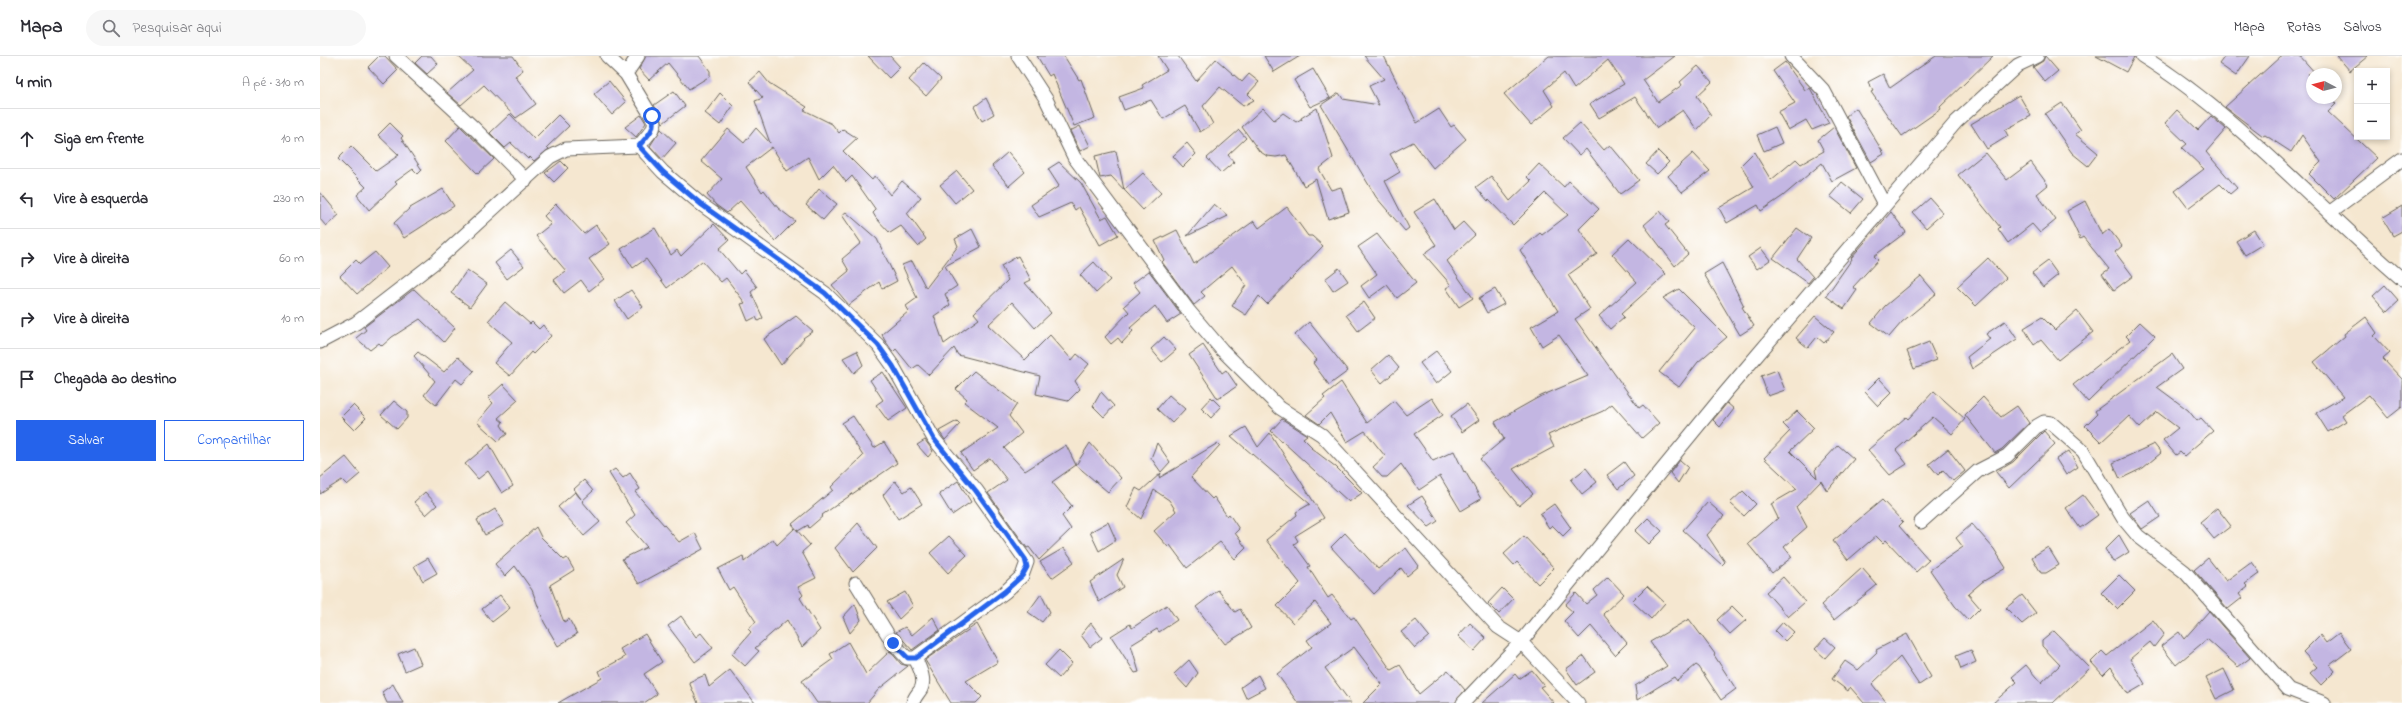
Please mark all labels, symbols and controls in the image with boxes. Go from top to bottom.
search box [86,10,366,46]
text: Mapa [20,14,62,41]
icon: search [100,17,122,39]
text: Pesquisar aqui [132,17,222,39]
text: Mapa [2234,17,2265,38]
text: Rotas [2287,17,2321,38]
text: Salvos [2343,17,2382,38]
north arrow [2306,68,2342,104]
map controls [2354,68,2390,140]
button: + [2354,68,2390,104]
text: 4 min [16,70,52,95]
text: A pé · 310 m [242,73,304,92]
button: − [2354,104,2390,140]
route start [643,107,661,125]
icon: ahead [16,128,38,150]
text: Siga em frente [54,128,144,150]
text: 10 m [281,129,304,148]
icon: left [16,188,38,210]
text: Vire à esquerda [54,188,148,210]
text: 230 m [273,189,304,208]
icon: right [16,248,38,270]
text: Vire à direita [54,248,129,270]
text: 60 m [279,249,304,268]
icon: right [16,308,38,330]
text: Vire à direita [54,308,129,330]
text: 10 m [281,309,304,328]
icon: arrive [16,368,38,390]
text: Chegada ao destino [54,368,177,390]
button: Salvar [16,420,156,461]
button: Compartilhar [164,420,304,461]
route end [884,634,902,652]

